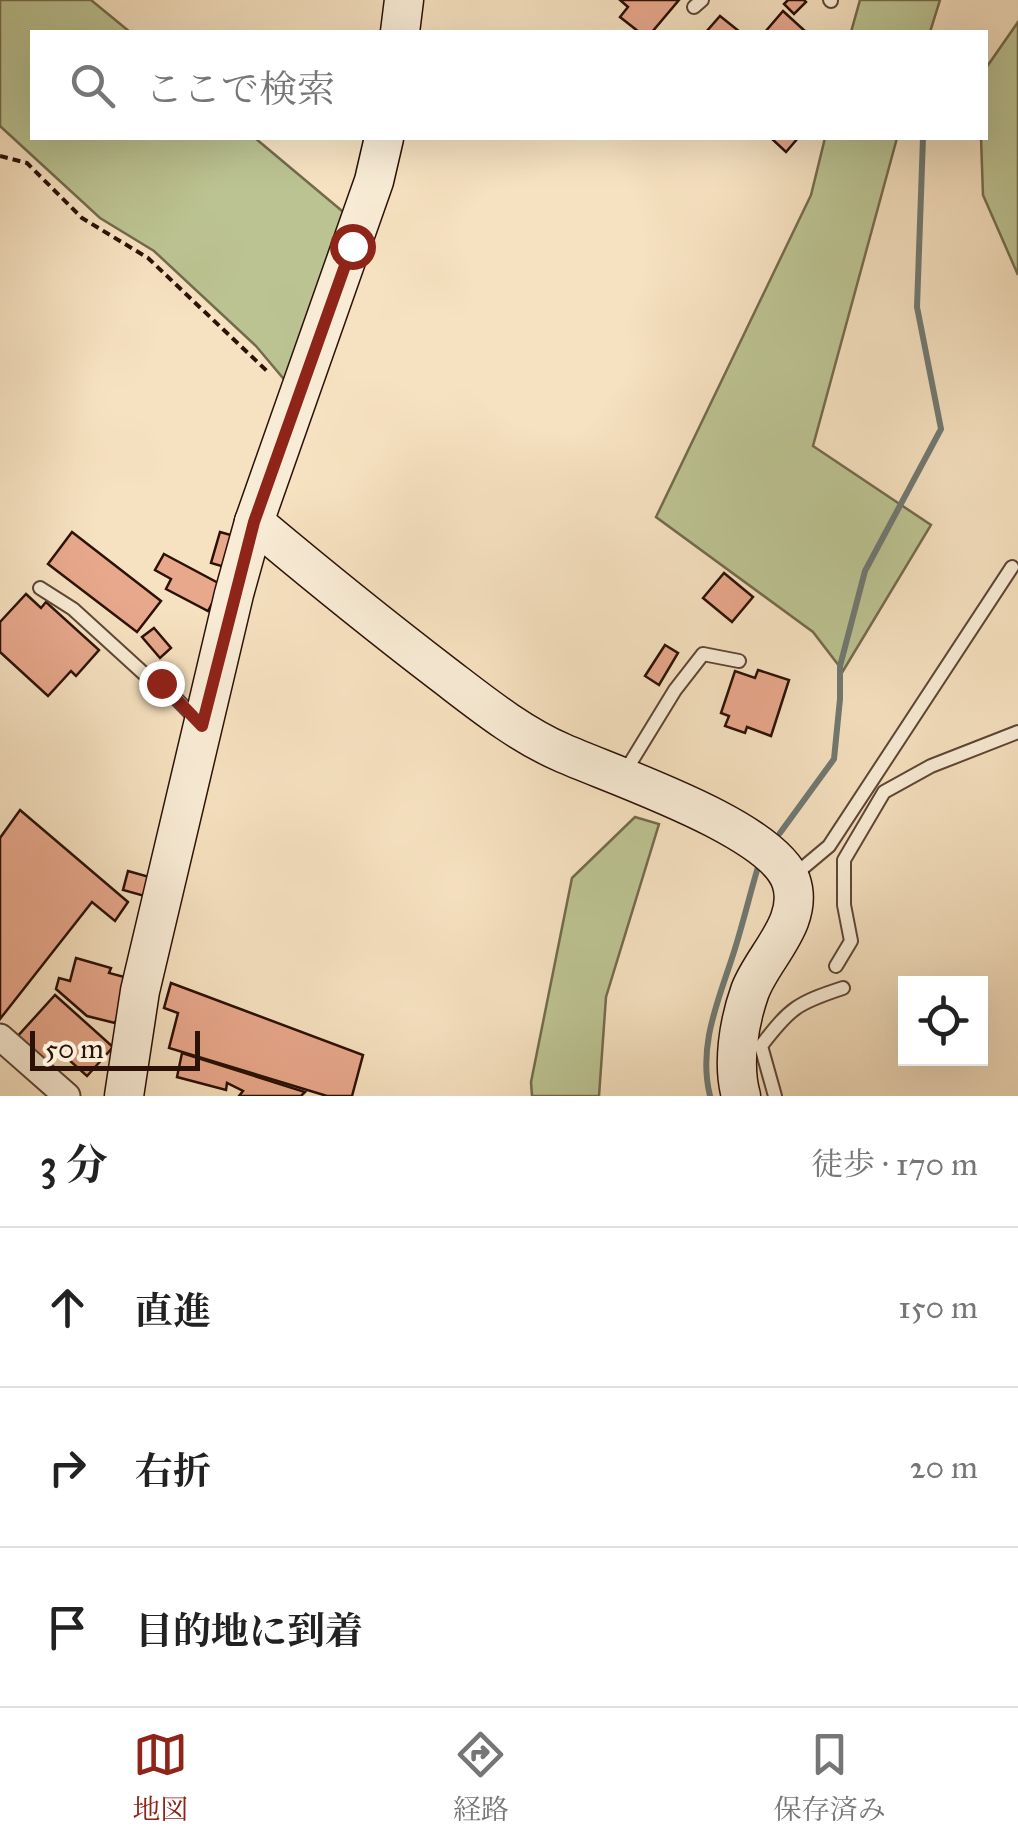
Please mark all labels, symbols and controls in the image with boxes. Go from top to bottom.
search box [30,30,988,140]
icon: search [65,58,120,113]
text: ここで検索 [145,66,335,112]
route start [330,224,376,270]
route end [139,661,185,707]
map controls [898,976,988,1066]
button: locate [898,976,988,1066]
scale bar [30,1026,200,1070]
text: 50 m [45,1031,104,1066]
text: 3 分 [40,1139,108,1191]
text: 徒歩 · 170 m [811,1145,978,1184]
icon: ahead [40,1280,95,1335]
text: 直進 [135,1288,211,1334]
text: 150 m [898,1288,978,1327]
icon: right [40,1440,95,1495]
text: 右折 [135,1448,211,1494]
text: 20 m [910,1448,978,1487]
icon: arrive [40,1600,95,1655]
text: 目的地に到着 [135,1608,363,1654]
tab: 地図 [132,1727,188,1827]
tab: 経路 [453,1727,509,1827]
tab: 保存済み [774,1727,886,1827]

